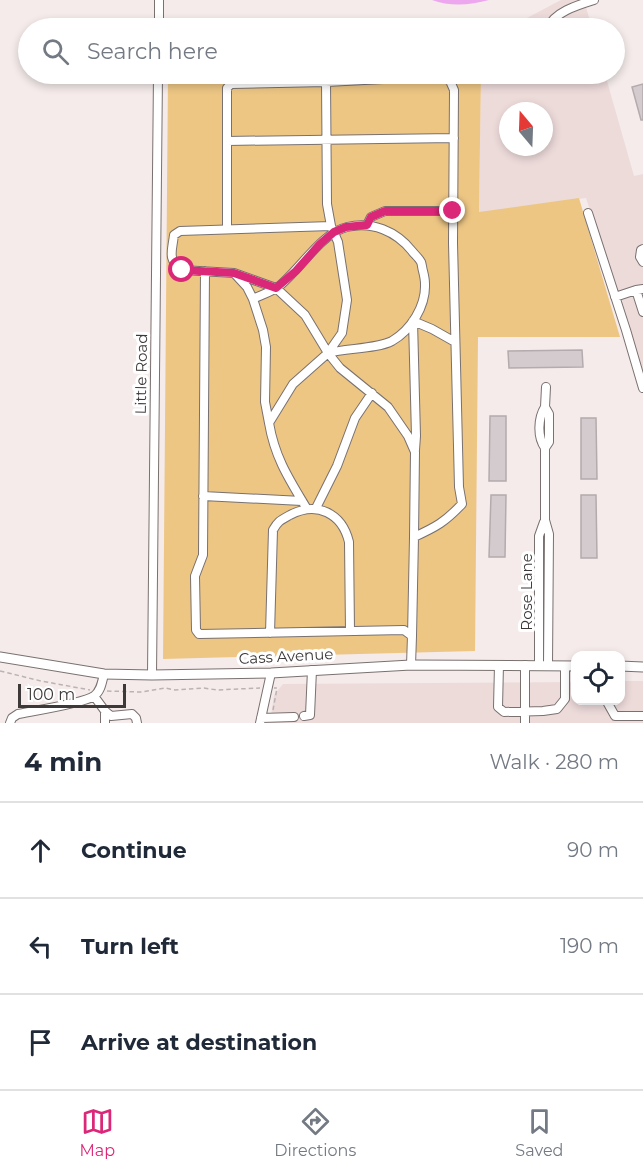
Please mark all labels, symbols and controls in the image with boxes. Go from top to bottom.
search box [18,18,625,84]
icon: search [39,35,72,68]
text: Search here [87,38,218,65]
north arrow [499,102,553,156]
route end [439,197,465,223]
route start [168,256,194,282]
street label: Little Road [131,333,151,415]
street label: Rose Lane [517,553,536,631]
street label: Cass Avenue [238,644,334,668]
map controls [571,651,625,705]
button: locate [571,651,625,705]
scale bar [18,681,126,708]
text: 100 m [27,685,75,704]
text: 4 min [24,746,102,778]
text: Walk · 280 m [489,750,619,774]
icon: ahead [24,834,57,867]
text: Continue [81,837,187,864]
text: 90 m [567,838,619,862]
icon: left [24,930,57,963]
text: Turn left [81,933,179,960]
text: 190 m [560,934,619,958]
icon: arrive [24,1026,57,1059]
text: Arrive at destination [81,1029,317,1056]
tab: Map [80,1105,115,1160]
tab: Directions [274,1105,356,1160]
tab: Saved [515,1105,563,1160]

